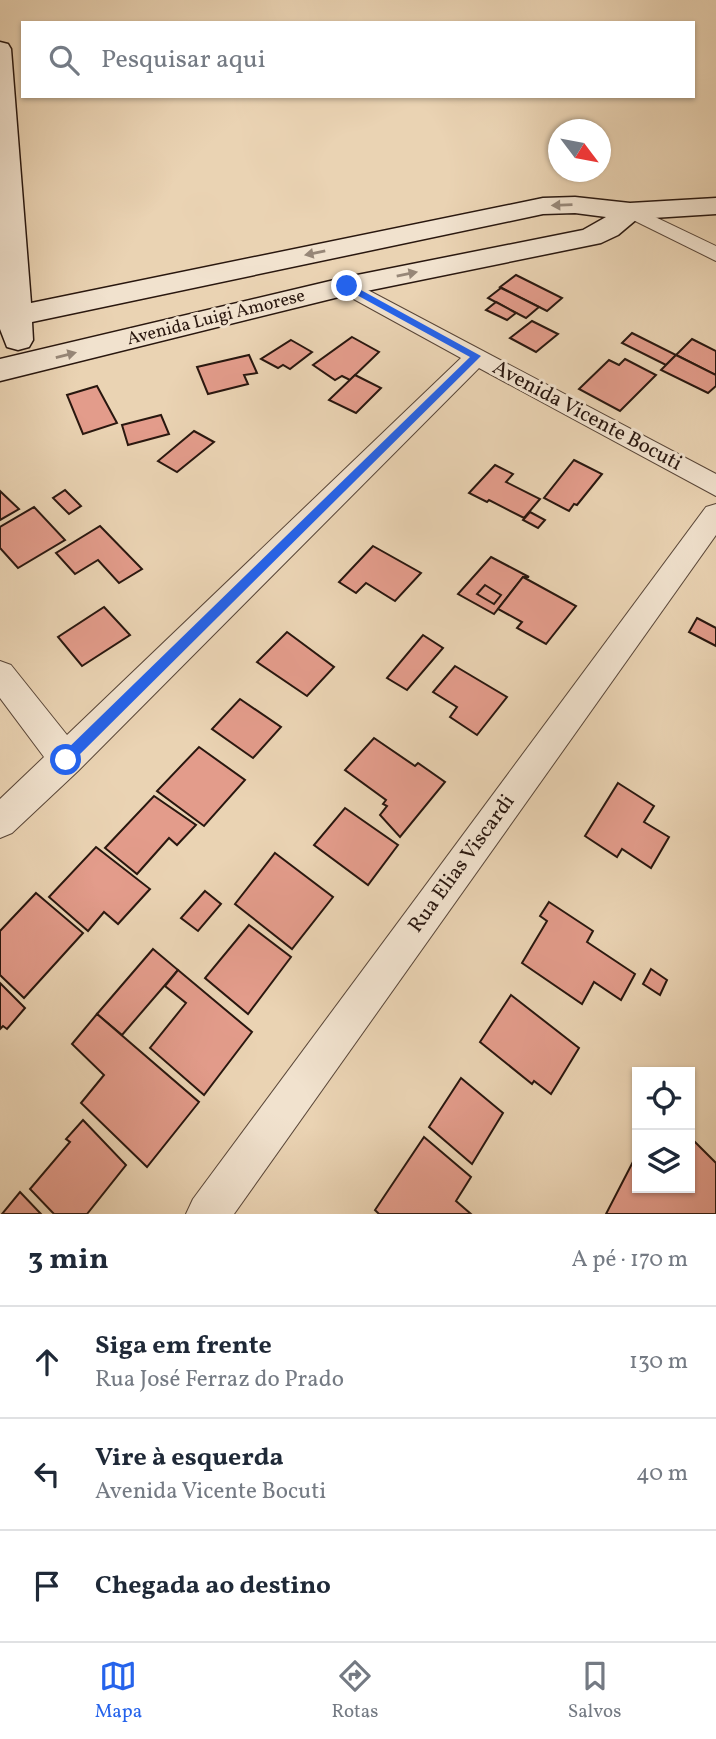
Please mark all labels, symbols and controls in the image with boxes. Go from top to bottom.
search box [21,21,695,98]
icon: search [45,41,83,79]
text: Pesquisar aqui [101,42,266,78]
north arrow [548,119,611,182]
one-way arrow [551,200,573,211]
one-way arrow [304,248,326,259]
one-way arrow [396,269,418,280]
route end [331,270,362,301]
street label: Avenida Luigi Amorese [124,284,308,352]
one-way arrow [56,349,78,360]
street label: Avenida Vicente Bocuti [487,354,687,478]
route start [50,744,81,775]
street label: Rua Elias Viscardi [402,789,522,939]
map controls [632,1067,695,1193]
button: locate [632,1067,695,1130]
button: layers [632,1130,695,1193]
text: 3 min [28,1239,109,1281]
text: A pé · 170 m [571,1244,688,1276]
text: Siga em frente [95,1328,272,1364]
icon: ahead [28,1343,66,1381]
text: 130 m [629,1346,688,1378]
text: Rua José Ferraz do Prado [95,1364,344,1396]
text: Vire à esquerda [95,1440,284,1476]
icon: left [28,1455,66,1493]
text: 40 m [636,1458,688,1490]
text: Avenida Vicente Bocuti [95,1476,326,1508]
icon: arrive [28,1567,66,1605]
text: Chegada ao destino [95,1568,331,1604]
tab: Mapa [95,1657,142,1725]
tab: Rotas [331,1657,378,1725]
tab: Salvos [568,1657,621,1725]

